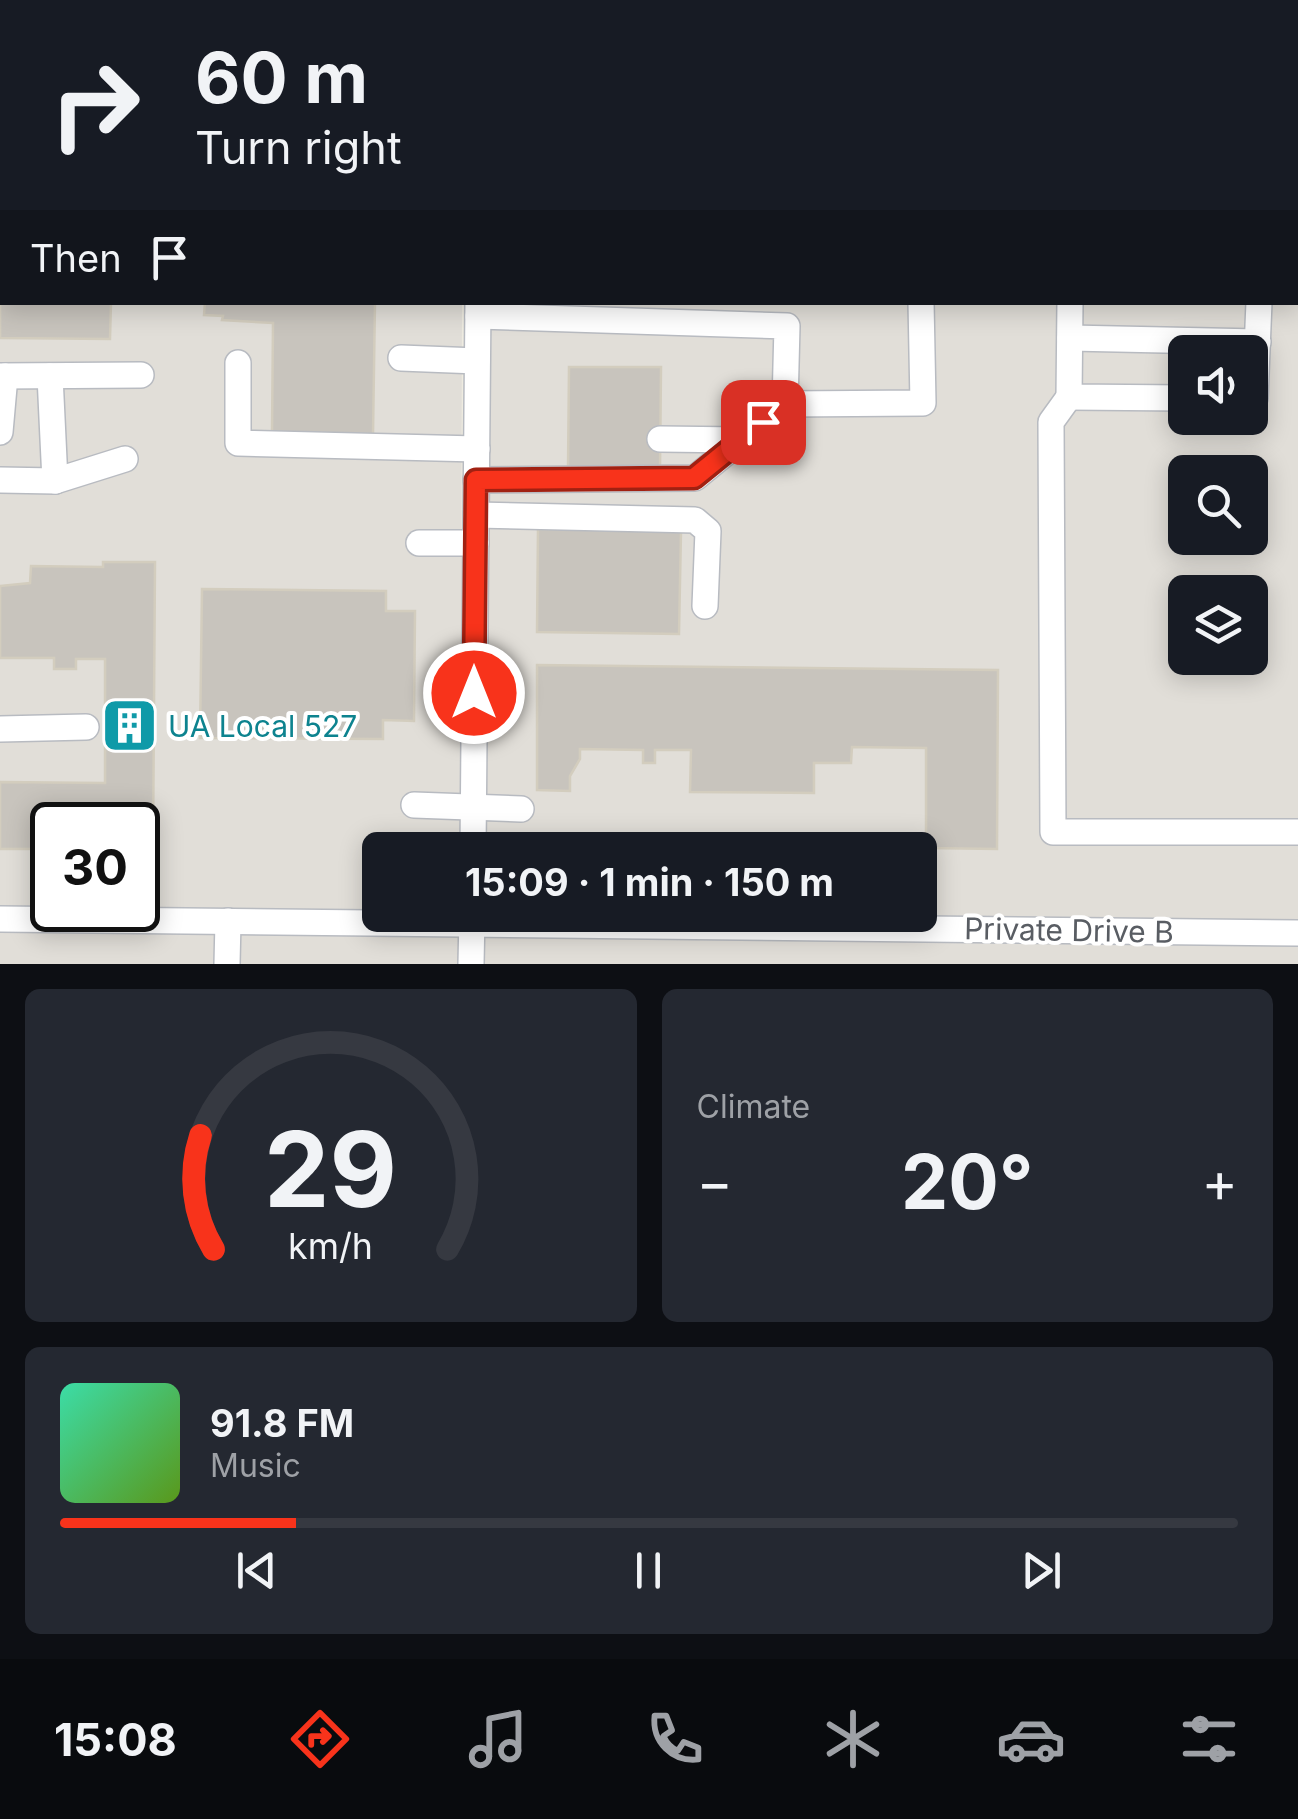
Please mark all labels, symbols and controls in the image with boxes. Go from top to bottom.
text: 60 m [195,35,368,120]
icon: right [30,40,160,170]
text: Turn right [195,120,402,175]
icon: arrive [142,230,197,285]
text: Then [30,235,122,281]
map controls [1168,335,1268,675]
button: sound [1168,335,1268,435]
pin [721,380,806,465]
icon: arrive [736,395,791,450]
button: search [1168,455,1268,555]
button: layers [1168,575,1268,675]
position arrow [422,641,526,745]
building icon: UA Local 527 [99,696,159,756]
place label: UA Local 527 [168,708,357,744]
speed limit sign: 30 [30,802,160,932]
text: 15:09 · 1 min · 150 m [465,859,834,905]
street label: Private Drive B [964,910,1174,950]
text: Climate [697,1087,810,1126]
text: 29 [264,1106,397,1232]
text: 20° [901,1136,1033,1227]
text: − [697,1149,733,1215]
text: + [1202,1149,1238,1215]
text: km/h [288,1224,373,1268]
text: 91.8 FM [210,1400,354,1446]
text: Music [210,1446,301,1485]
icon: previous [229,1543,284,1598]
icon: pause [621,1543,676,1598]
icon: next [1014,1543,1069,1598]
icon: directions [285,1704,355,1774]
icon: music [463,1704,533,1774]
icon: phone [640,1704,710,1774]
icon: climate [818,1704,888,1774]
icon: car [996,1704,1066,1774]
icon: filters [1174,1704,1244,1774]
text: 15:08 [54,1712,177,1767]

